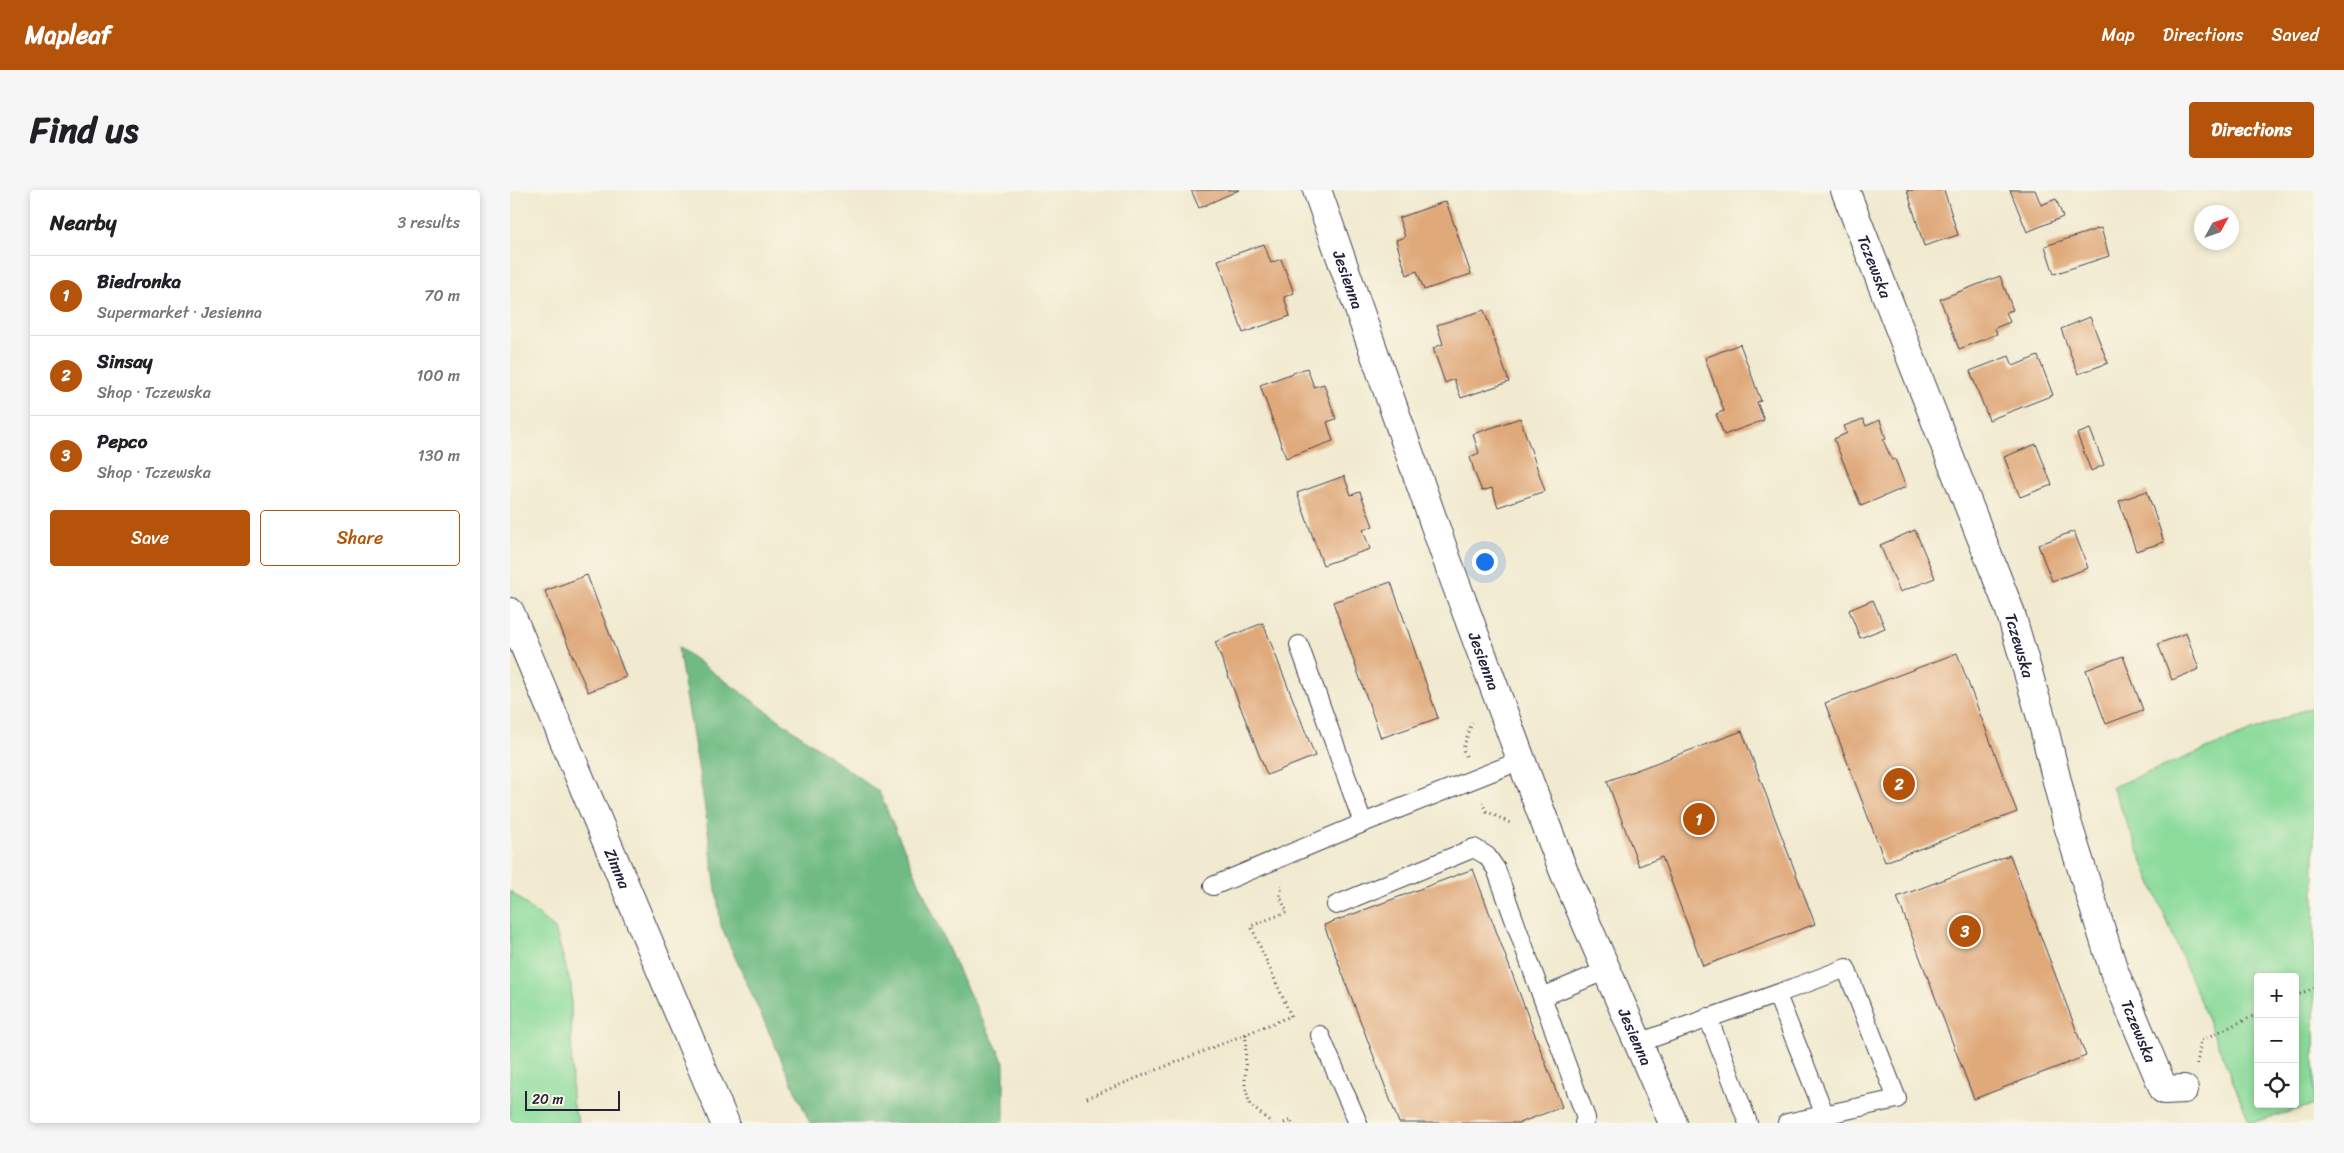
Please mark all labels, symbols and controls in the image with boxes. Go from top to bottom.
text: Mapleaf [25,14,111,56]
text: Map [2102,19,2135,51]
text: Directions [2163,19,2244,51]
text: Saved [2272,19,2319,51]
text: Find us [30,99,138,161]
button: Directions [2189,102,2314,158]
text: Nearby [50,204,116,242]
north arrow [2194,205,2239,250]
text: 3 results [397,208,460,237]
street label: Tczewska [1849,230,1901,303]
street label: Jesienna [1324,245,1372,313]
text: Biedronka [97,265,181,298]
text: 1 [63,281,69,310]
text: 70 m [424,281,460,310]
text: Supermarket · Jesienna [97,298,262,327]
text: Sinsay [97,345,152,378]
text: 2 [61,361,71,390]
text: 100 m [416,361,460,390]
text: Shop · Tczewska [97,378,211,407]
text: Pepco [97,425,147,458]
text: 3 [62,441,70,470]
text: 130 m [418,441,460,470]
text: Shop · Tczewska [97,458,211,487]
button: Save [50,510,250,566]
button: Share [260,510,460,566]
your location [1472,549,1498,575]
street label: Tczewska [1997,610,2044,682]
street label: Jesienna [1460,627,1509,695]
pin: 2 [1883,765,1915,803]
pin: 1 [1683,800,1715,838]
street label: Zimna [596,843,640,894]
pin: 3 [1949,912,1981,950]
map controls [2254,973,2299,1108]
button: + [2254,973,2299,1018]
street label: Tczewska [2113,995,2166,1068]
street label: Jesienna [1610,1002,1661,1070]
button: − [2254,1018,2299,1063]
button: locate [2254,1063,2299,1108]
text: 20 m [532,1087,563,1112]
scale bar [525,1088,620,1111]

